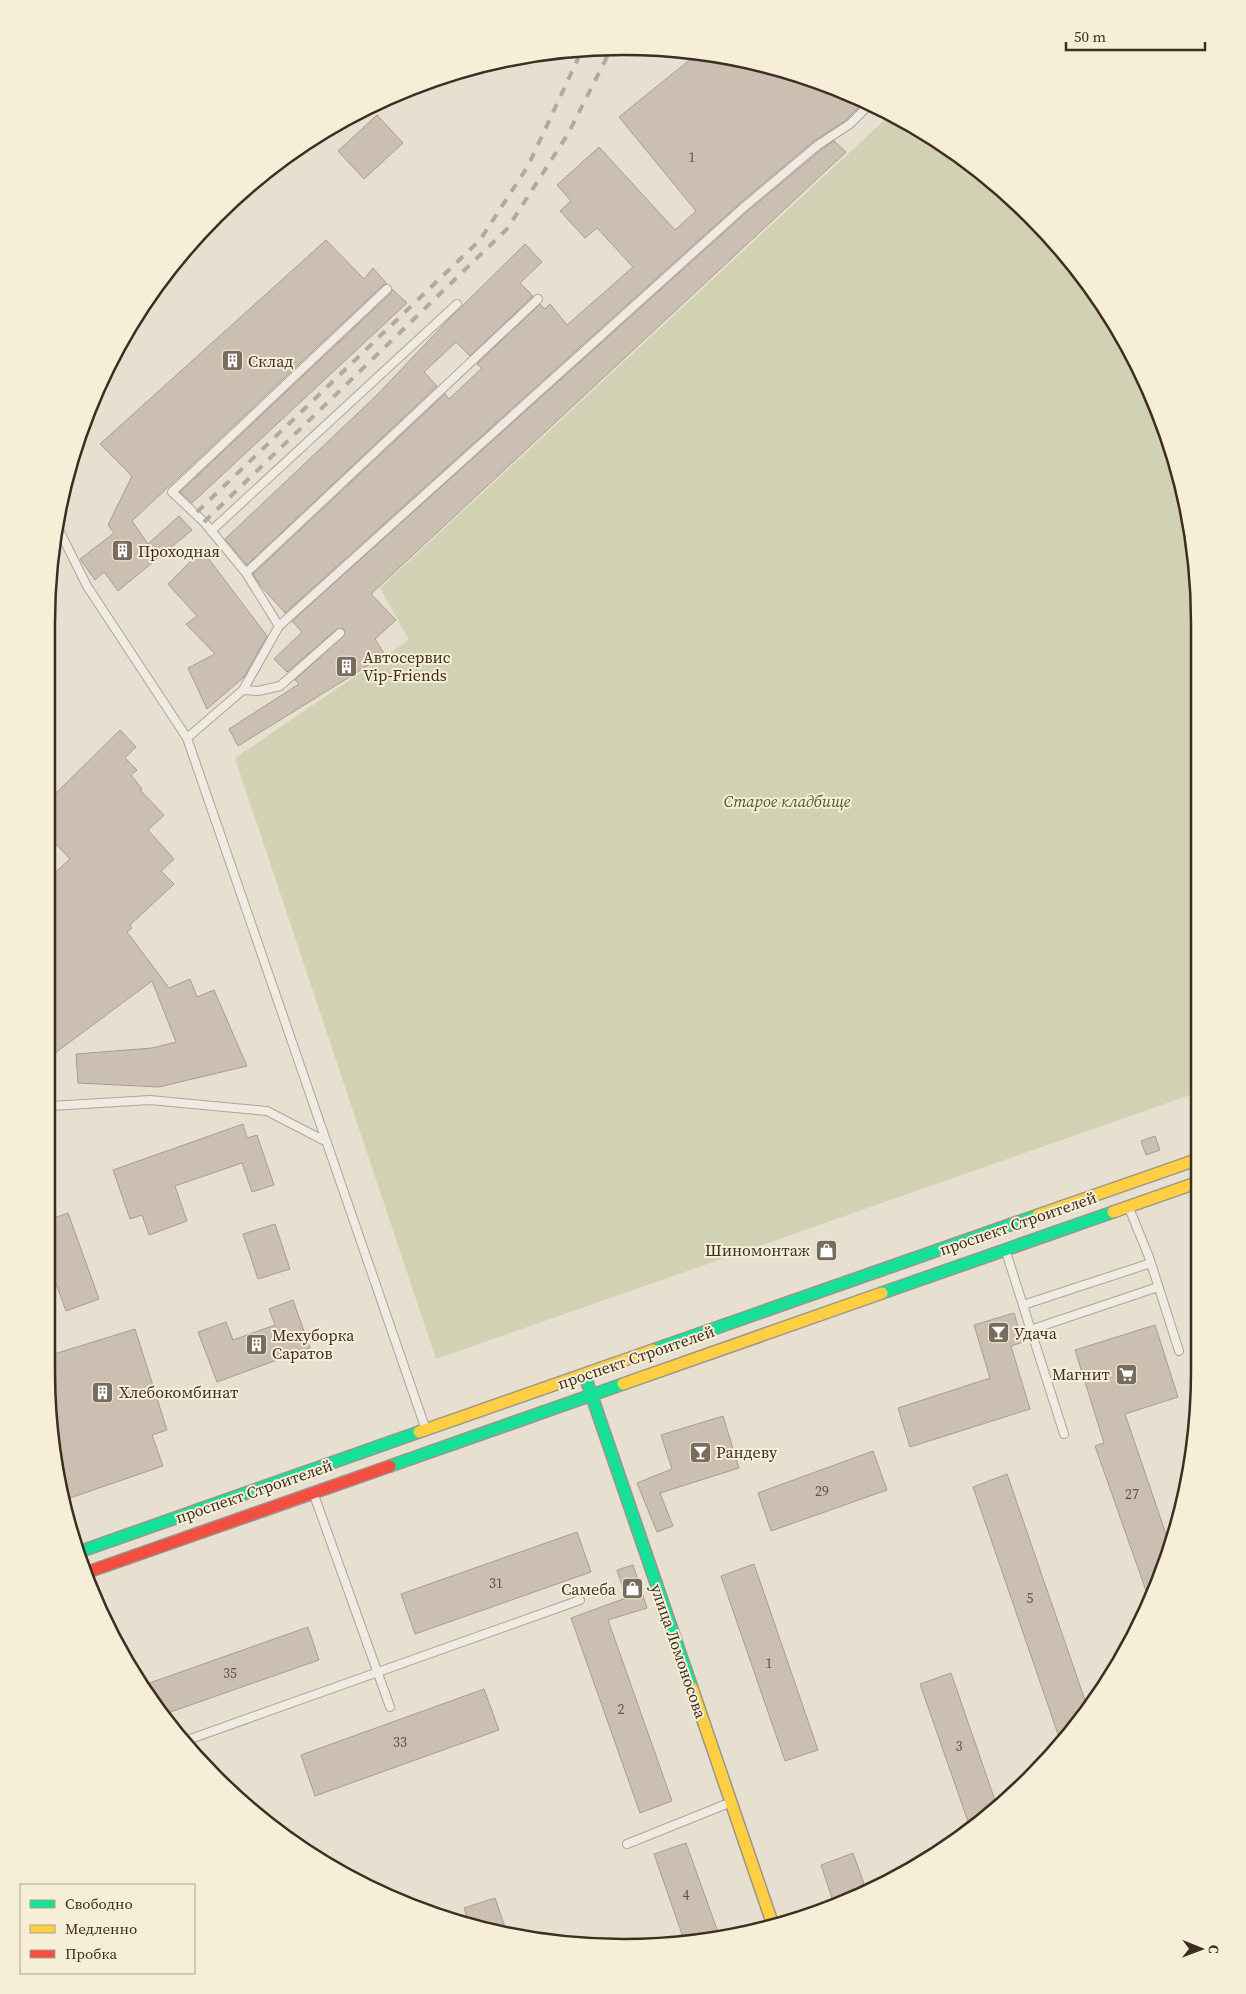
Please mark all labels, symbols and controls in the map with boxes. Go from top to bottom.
scale bar [1066,20,1205,52]
text: 50 m [1074,26,1106,47]
house number: 1 [689,147,696,167]
building icon: Склад [220,349,244,373]
place label: Склад [248,350,293,372]
building icon: Проходная [110,539,134,563]
place label: Проходная [138,540,220,562]
place label: Автосервис Vip-Friends [363,646,451,686]
building icon: Автосервис Vip-Friends [335,654,359,678]
park label: Старое кладбище [724,790,851,812]
street label: проспект Строителей [937,1186,1099,1260]
shop icon: Шиномонтаж [814,1238,838,1262]
place label: Шиномонтаж [705,1239,810,1261]
street label: проспект Строителей [555,1320,717,1394]
bar icon: Удача [986,1321,1010,1345]
place label: Удача [1014,1322,1058,1344]
place label: Мехуборка Саратов [272,1324,355,1364]
building icon: Мехуборка Саратов [244,1332,268,1356]
supermarket icon: Магнит [1114,1362,1138,1386]
place label: Магнит [1052,1363,1111,1385]
building icon: Хлебокомбинат [91,1380,115,1404]
place label: Хлебокомбинат [119,1381,239,1403]
bar icon: Рандеву [688,1440,712,1464]
place label: Рандеву [716,1441,778,1463]
street label: проспект Строителей [173,1454,335,1528]
house number: 29 [815,1481,829,1501]
house number: 27 [1125,1484,1139,1504]
house number: 31 [489,1573,503,1593]
shop icon: Самеба [620,1577,644,1601]
place label: Самеба [561,1578,617,1600]
street label: улица Ломоносова [646,1581,713,1722]
house number: 5 [1027,1588,1034,1608]
house number: 1 [766,1653,773,1673]
house number: 35 [223,1663,237,1683]
house number: 2 [618,1699,625,1719]
house number: 33 [393,1732,407,1752]
house number: 3 [956,1736,963,1756]
legend [20,1884,195,1974]
house number: 4 [683,1885,690,1905]
text: Свободно [65,1893,133,1914]
text: Медленно [65,1918,137,1939]
north arrow [1176,1924,1226,1974]
text: Пробка [65,1943,117,1964]
text: С [1204,1945,1224,1954]

